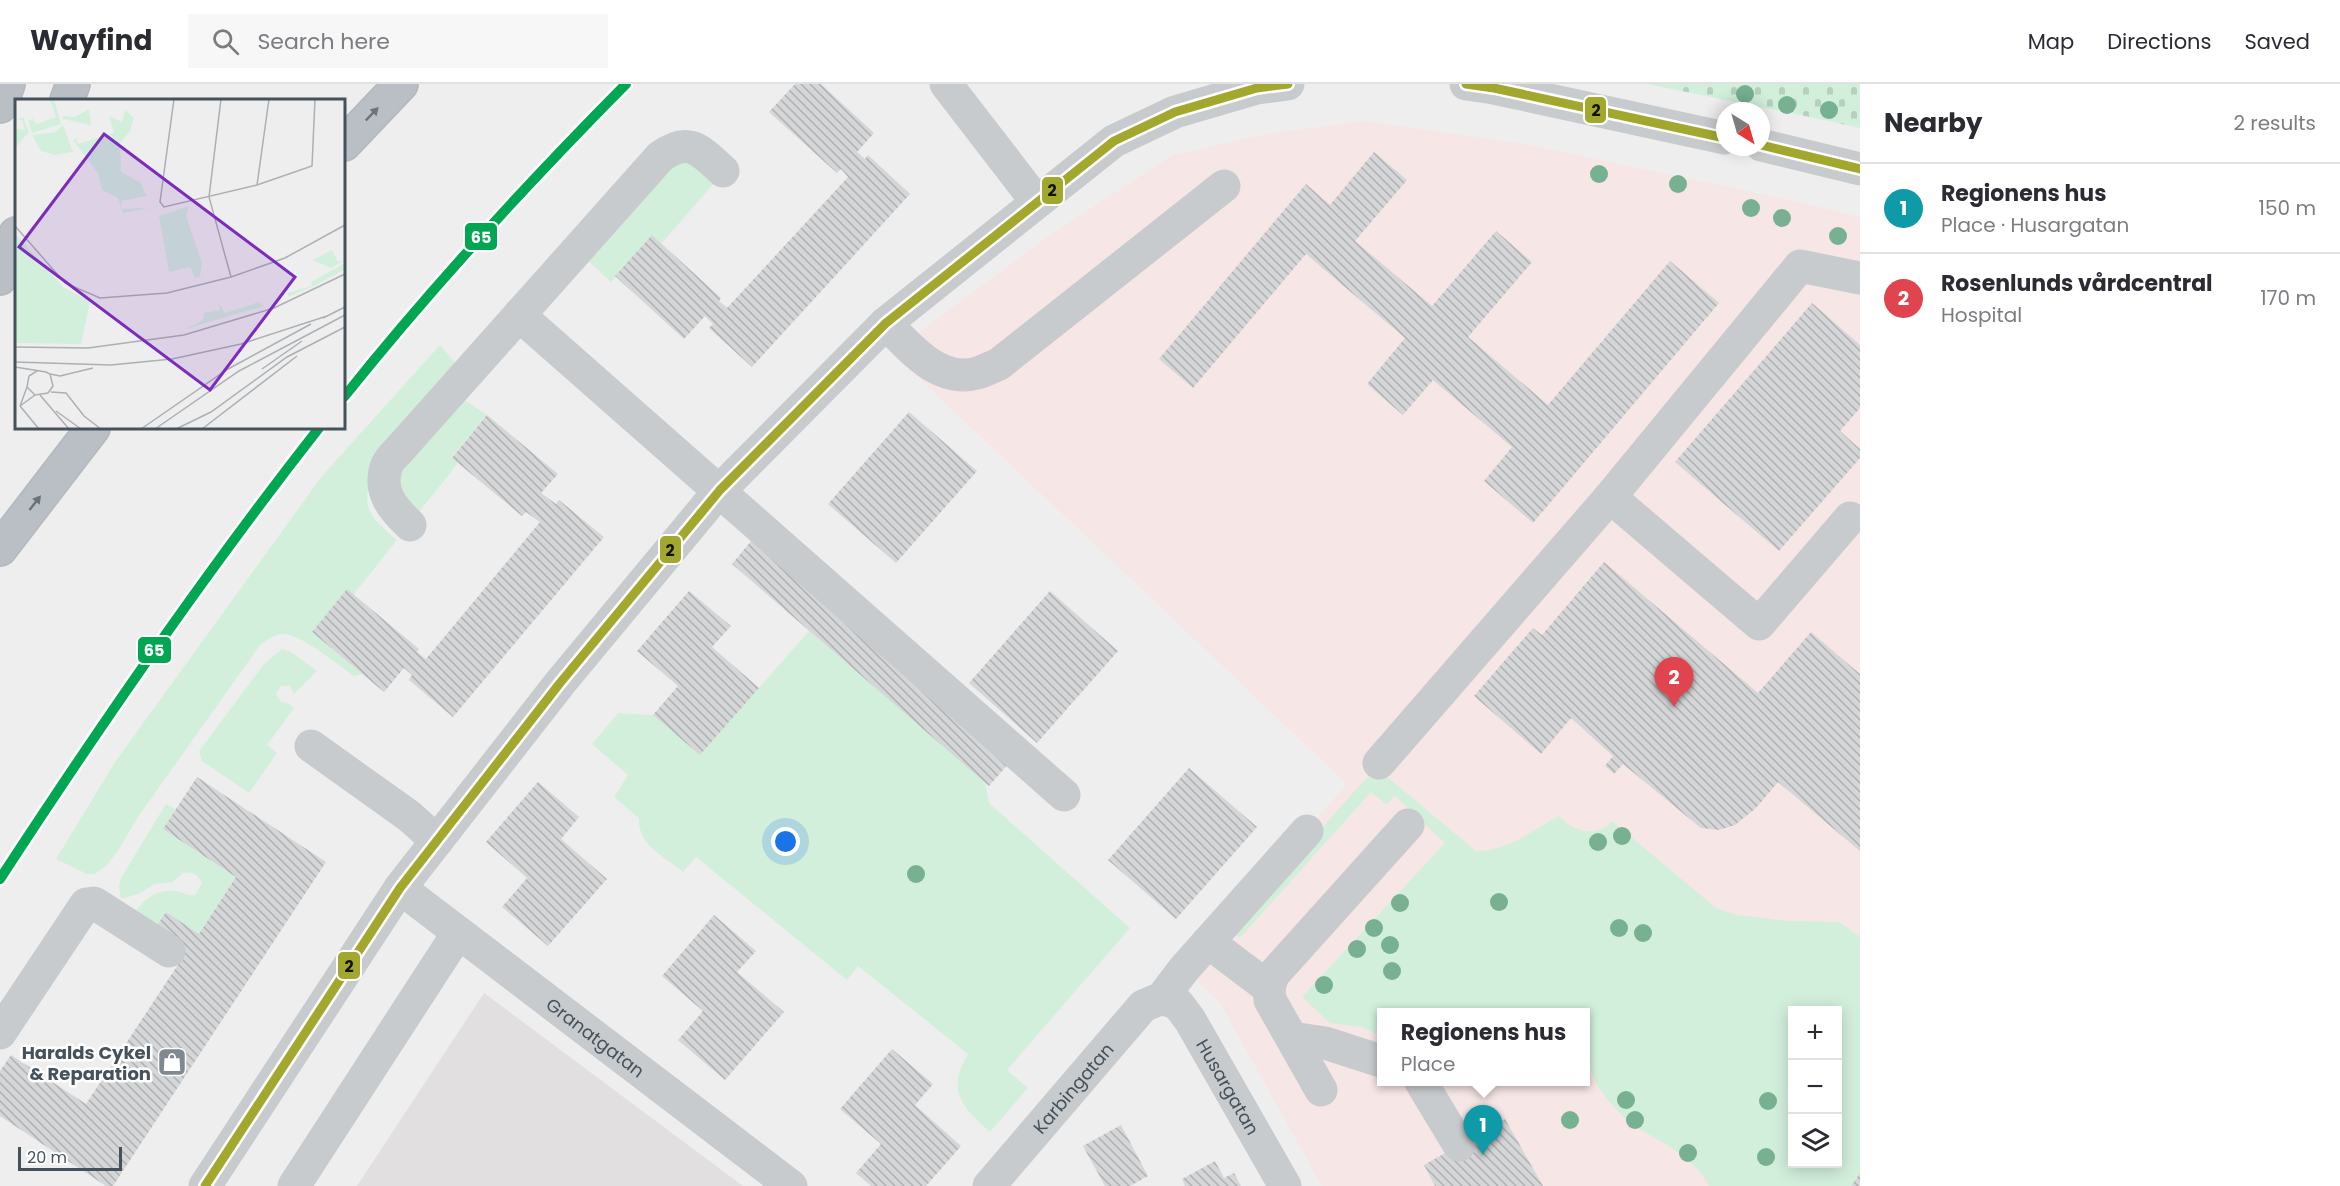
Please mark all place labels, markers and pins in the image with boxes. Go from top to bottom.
pin: 2 [1654,658,1694,707]
place label: Haralds Cykel & Reparation [22,1040,151,1086]
shop icon: Haralds Cykel & Reparation [156,1046,188,1078]
pin: 1 [1464,1106,1502,1155]

